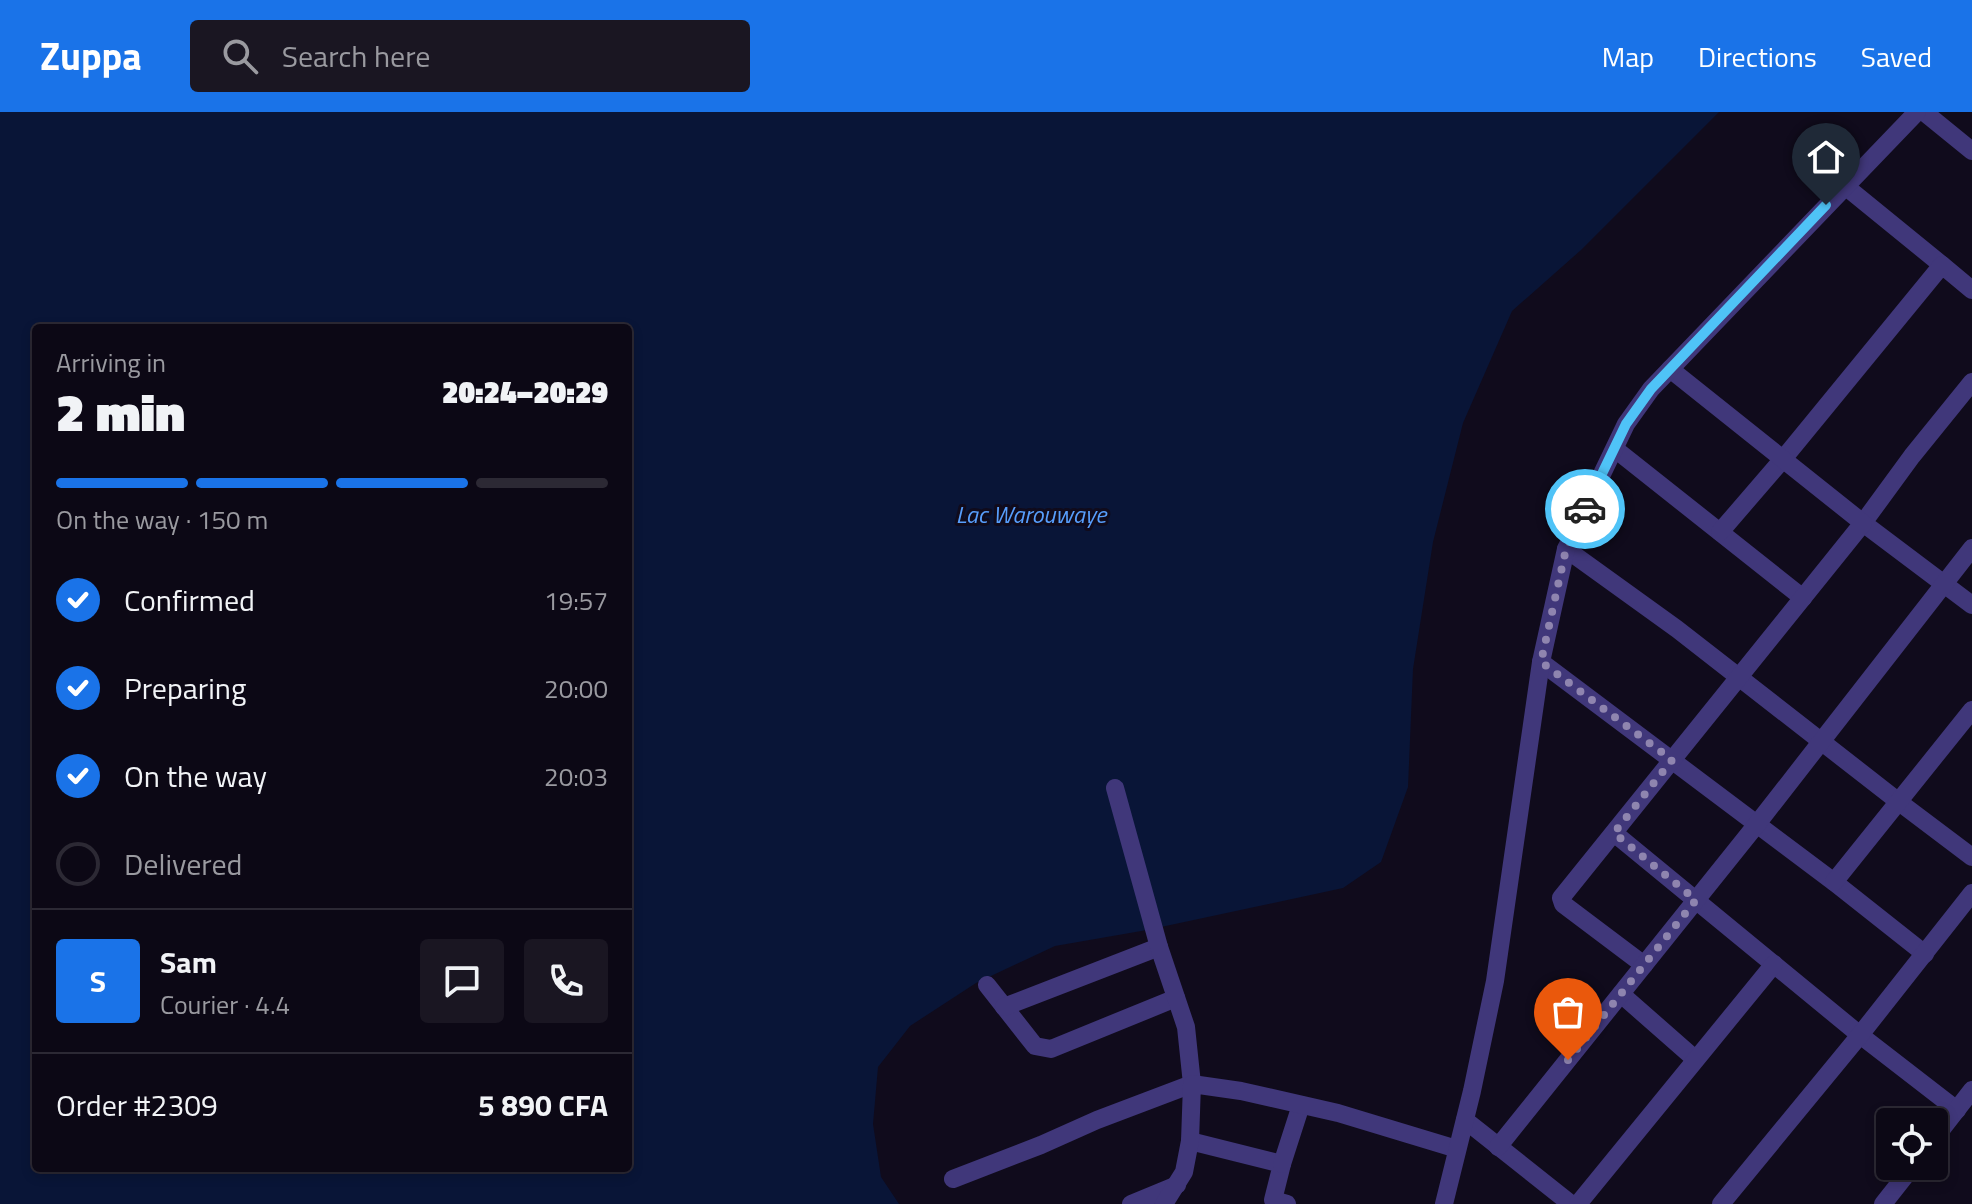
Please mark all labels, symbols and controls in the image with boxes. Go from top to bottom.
search box [190,20,750,92]
text: Zuppa [40,27,142,85]
text: Search here [282,33,431,79]
icon: search [218,34,262,78]
text: Map [1602,35,1654,78]
text: Directions [1698,35,1817,78]
text: Saved [1861,35,1932,78]
pin [1792,123,1860,205]
icon: home [1804,135,1848,179]
text: Arriving in [56,343,166,382]
text: 20:24–20:29 [442,369,608,415]
text: 2 min [56,372,185,451]
courier [1545,469,1625,549]
icon: car [1563,487,1607,531]
water label: Lac Warouwaye [956,496,1108,532]
text: On the way · 150 m [56,500,268,539]
text: Confirmed [124,577,255,623]
icon: check [56,578,100,622]
text: 19:57 [544,581,608,620]
text: Preparing [124,665,246,711]
icon: check [56,666,100,710]
text: 20:00 [544,669,608,708]
text: On the way [124,753,267,799]
icon: check [56,754,100,798]
text: 20:03 [544,757,608,796]
text: Delivered [124,841,242,887]
text: Sam [160,939,217,985]
button: chat [420,939,504,1023]
button: phone [524,939,608,1023]
text: S [90,958,106,1004]
pin [1534,978,1602,1060]
text: Courier · 4.4 [160,985,290,1024]
icon: bag [1546,990,1590,1034]
text: Order #2309 [56,1082,218,1128]
text: 5 890 CFA [478,1082,608,1128]
map controls [1876,1108,1948,1180]
button: locate [1876,1108,1948,1180]

